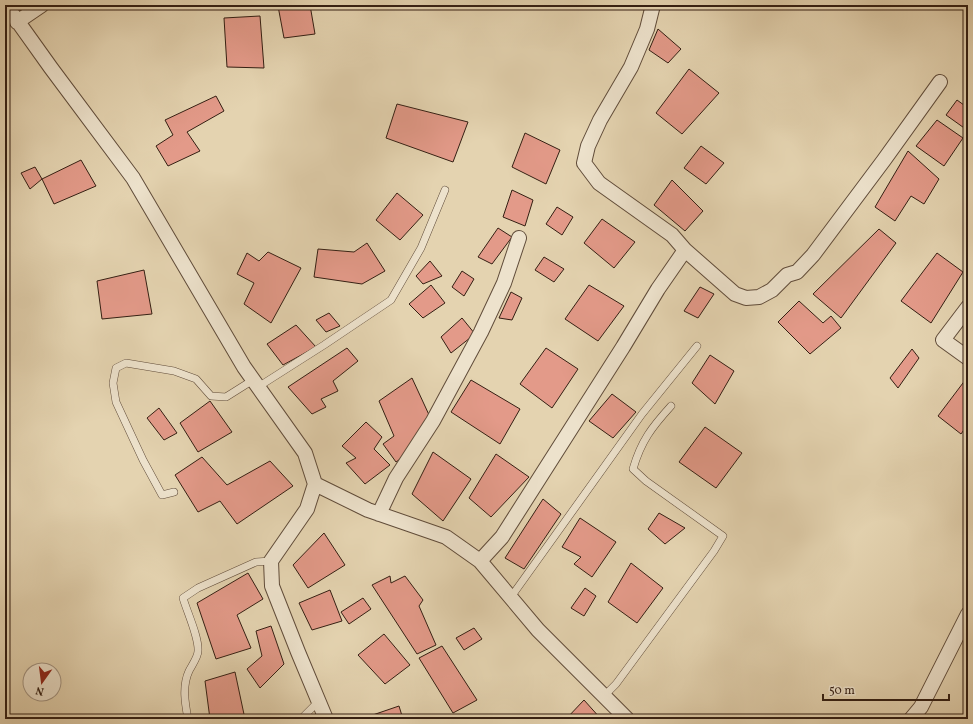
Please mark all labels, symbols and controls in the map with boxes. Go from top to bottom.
north arrow [22,662,62,702]
scale bar [823,676,949,702]
text: N [34,682,46,698]
text: 50 m [829,683,855,699]

